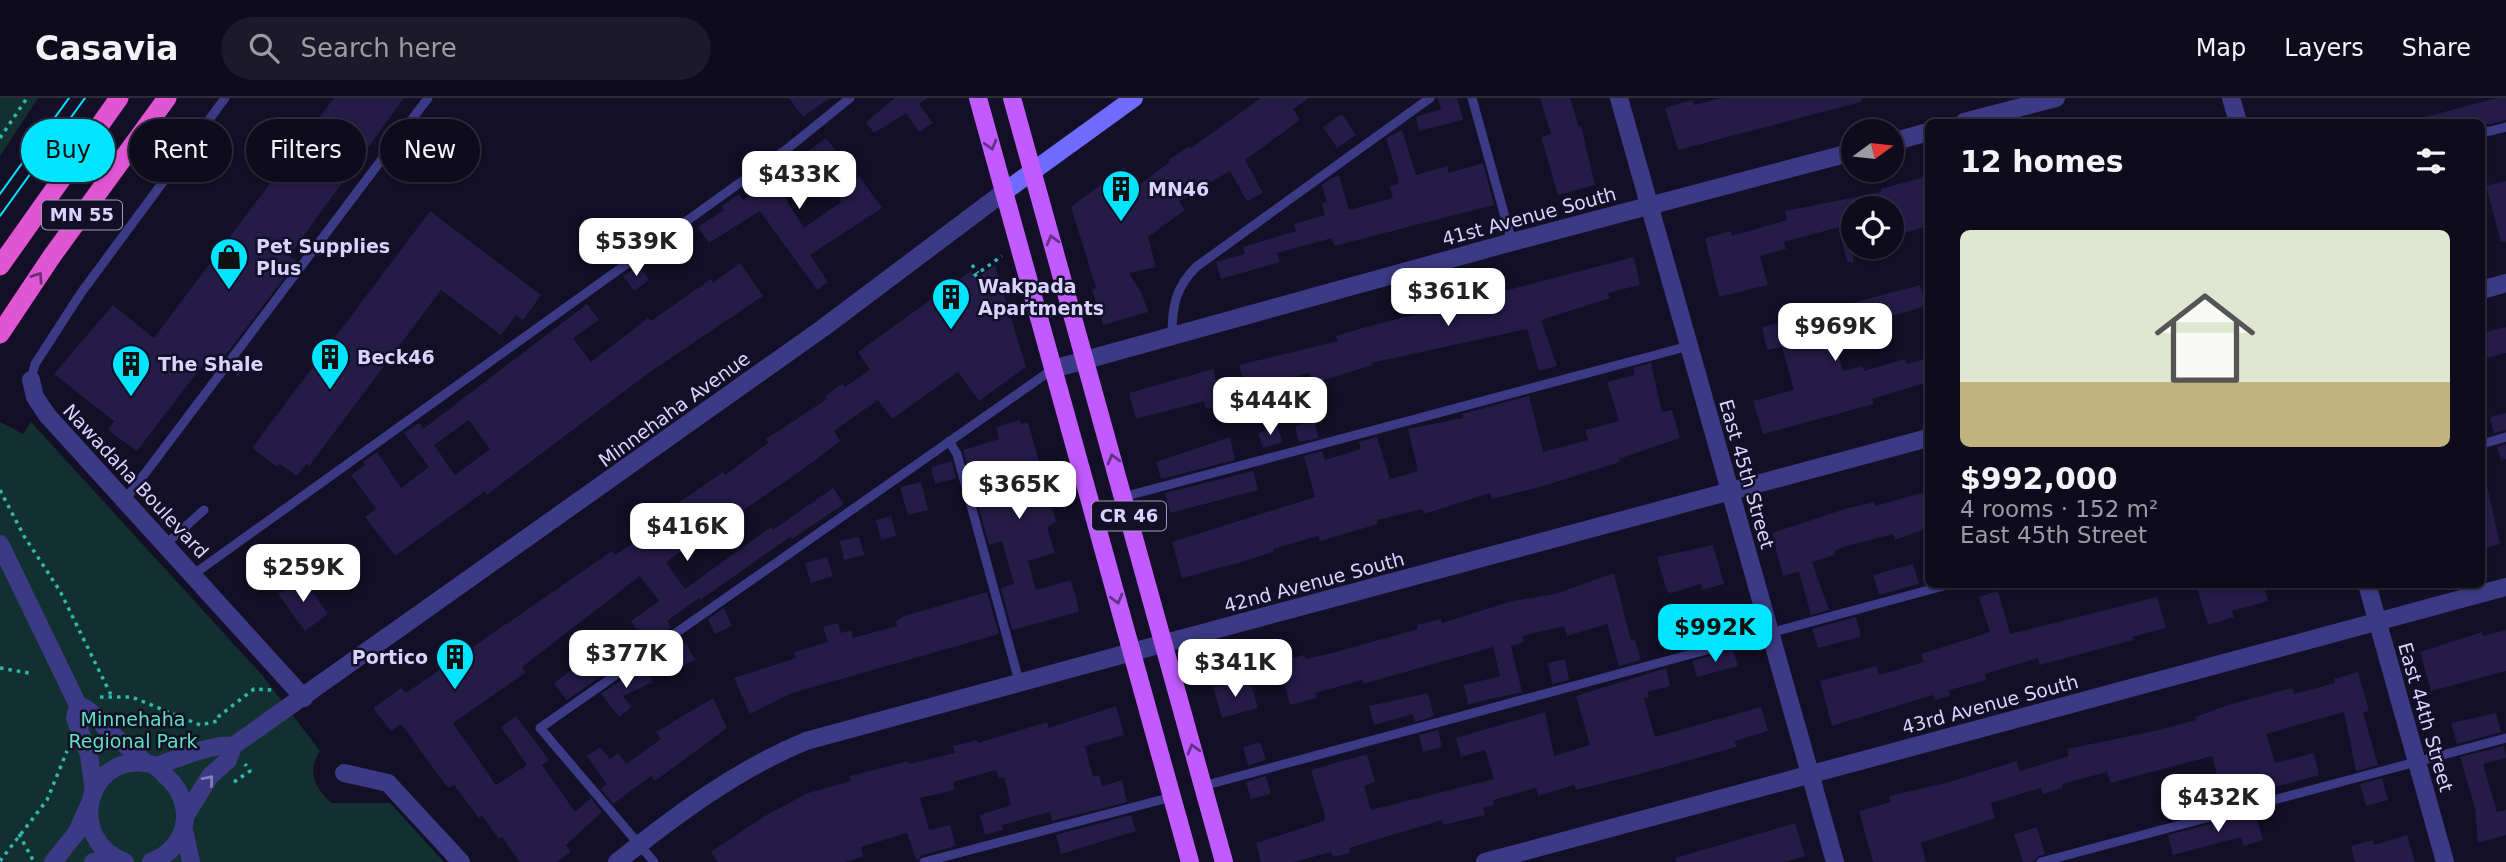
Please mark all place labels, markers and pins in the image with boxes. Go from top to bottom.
pin: $433K [750,152,848,211]
building icon: MN46 [1100,168,1142,223]
place label: MN46 [1148,178,1209,200]
pin: $539K [587,218,685,278]
place label: Pet Supplies Plus [256,235,390,279]
shop icon: Pet Supplies Plus [208,236,250,291]
pin: $361K [1399,268,1497,328]
place label: Wakpada Apartments [978,275,1104,319]
building icon: Wakpada Apartments [930,276,972,331]
pin: $969K [1786,303,1884,363]
building icon: Beck46 [309,336,351,391]
building icon: The Shale [110,343,152,398]
place label: Beck46 [357,346,435,368]
place label: The Shale [158,353,263,375]
pin: $444K [1221,378,1319,437]
pin: $365K [970,462,1068,521]
pin: $416K [638,504,736,563]
pin: $259K [254,545,352,604]
pin: $992K [1666,604,1764,664]
pin: $377K [577,630,675,690]
building icon: Portico [434,636,476,691]
pin: $341K [1186,640,1284,699]
place label: Portico [352,646,428,668]
pin: $432K [2169,774,2267,834]

